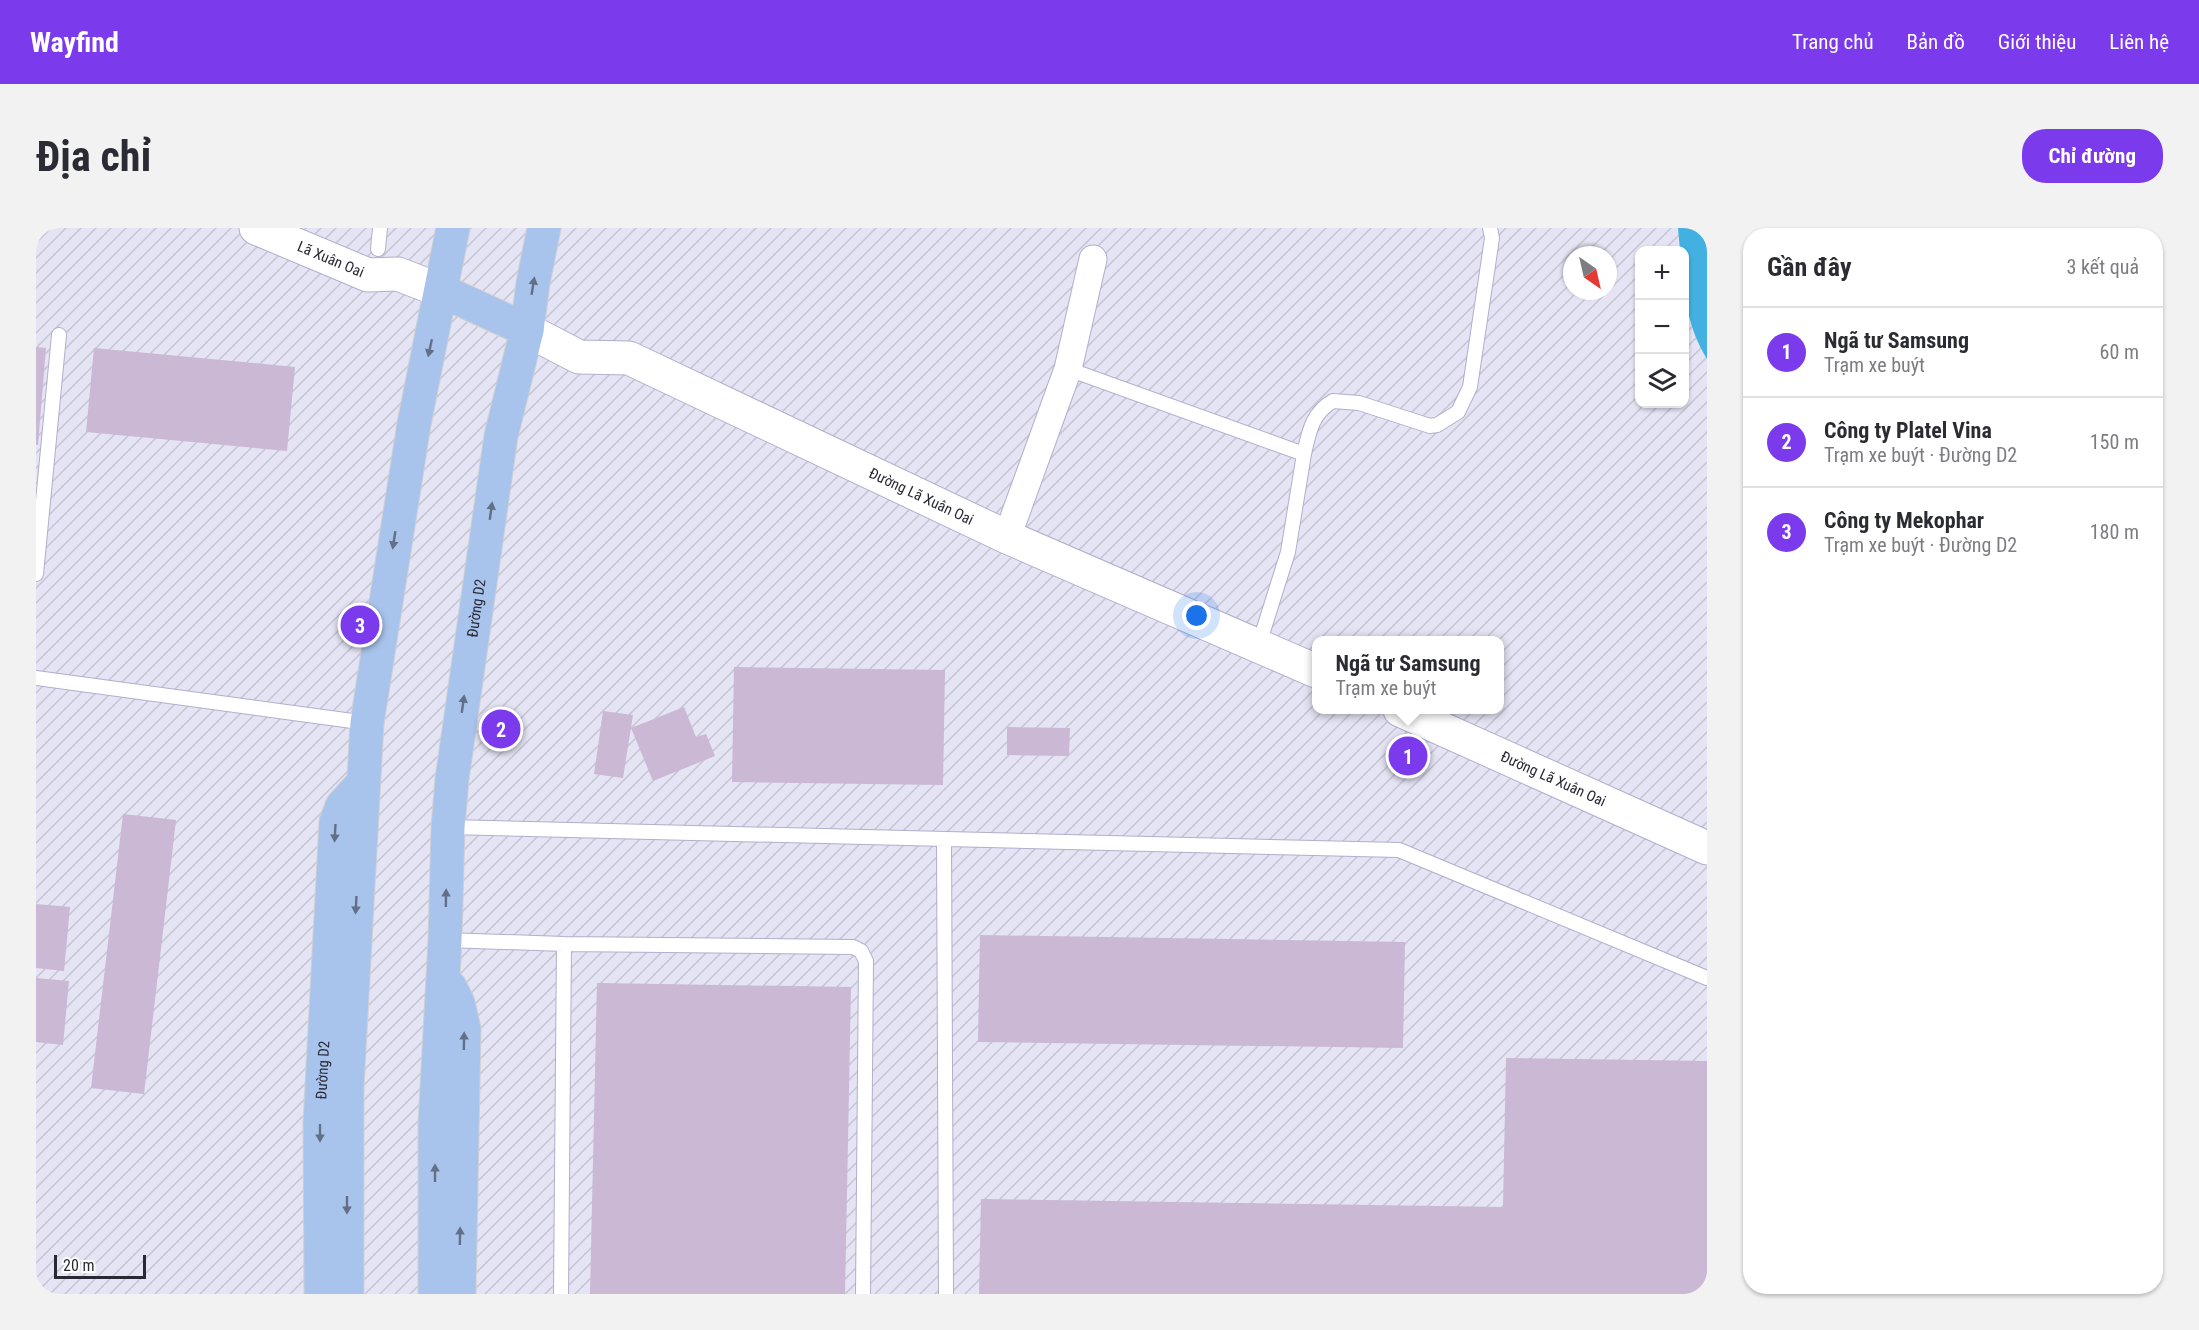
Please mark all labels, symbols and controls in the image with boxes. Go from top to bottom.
text: Wayfind [30,26,119,59]
text: Trang chủ [1792,30,1874,54]
text: Bản đồ [1907,30,1965,54]
text: Giới thiệu [1998,30,2076,54]
text: Liên hệ [2109,30,2169,54]
button: Chỉ đường [2022,129,2163,183]
text: Địa chỉ [36,132,151,181]
street label: Lã Xuân Oai [295,237,367,281]
north arrow [1563,246,1617,300]
map controls [1635,246,1689,408]
button: + [1635,246,1689,300]
text: Gần đây [1767,252,1852,282]
text: 3 kết quả [2067,255,2139,279]
one-way arrow [528,276,537,295]
button: − [1635,300,1689,354]
text: Ngã tư Samsung [1824,328,1969,353]
one-way arrow [424,339,434,357]
text: 1 [1781,340,1792,364]
text: 60 m [2100,340,2139,364]
text: Trạm xe buýt [1824,353,1925,377]
button: layers [1635,354,1689,408]
text: Công ty Platel Vina [1824,418,1992,443]
text: 2 [1781,430,1792,454]
text: 150 m [2090,430,2139,454]
text: Trạm xe buýt · Đường D2 [1824,443,2017,467]
street label: Đường Lã Xuân Oai [866,464,976,529]
one-way arrow [486,502,495,521]
text: Công ty Mekophar [1824,508,1984,533]
text: 3 [1781,520,1792,544]
text: 180 m [2090,520,2139,544]
one-way arrow [390,531,399,550]
text: Trạm xe buýt · Đường D2 [1824,533,2017,557]
street label: Đường D2 [463,578,489,639]
your location [1182,601,1211,630]
pin: 3 [340,602,380,648]
popup [1312,636,1504,714]
text: Ngã tư Samsung [1336,651,1480,676]
text: Trạm xe buýt [1336,676,1436,700]
one-way arrow [458,695,467,714]
pin: 2 [482,706,520,752]
pin: 1 [1388,734,1428,778]
street label: Đường Lã Xuân Oai [1498,747,1609,810]
one-way arrow [331,824,340,843]
one-way arrow [442,889,451,908]
one-way arrow [352,896,361,915]
one-way arrow [459,1031,469,1050]
street label: Đường D2 [312,1040,333,1100]
one-way arrow [315,1123,325,1142]
one-way arrow [430,1163,440,1182]
one-way arrow [342,1196,352,1215]
one-way arrow [456,1226,465,1245]
scale bar [54,1252,146,1280]
text: 20 m [63,1256,95,1275]

